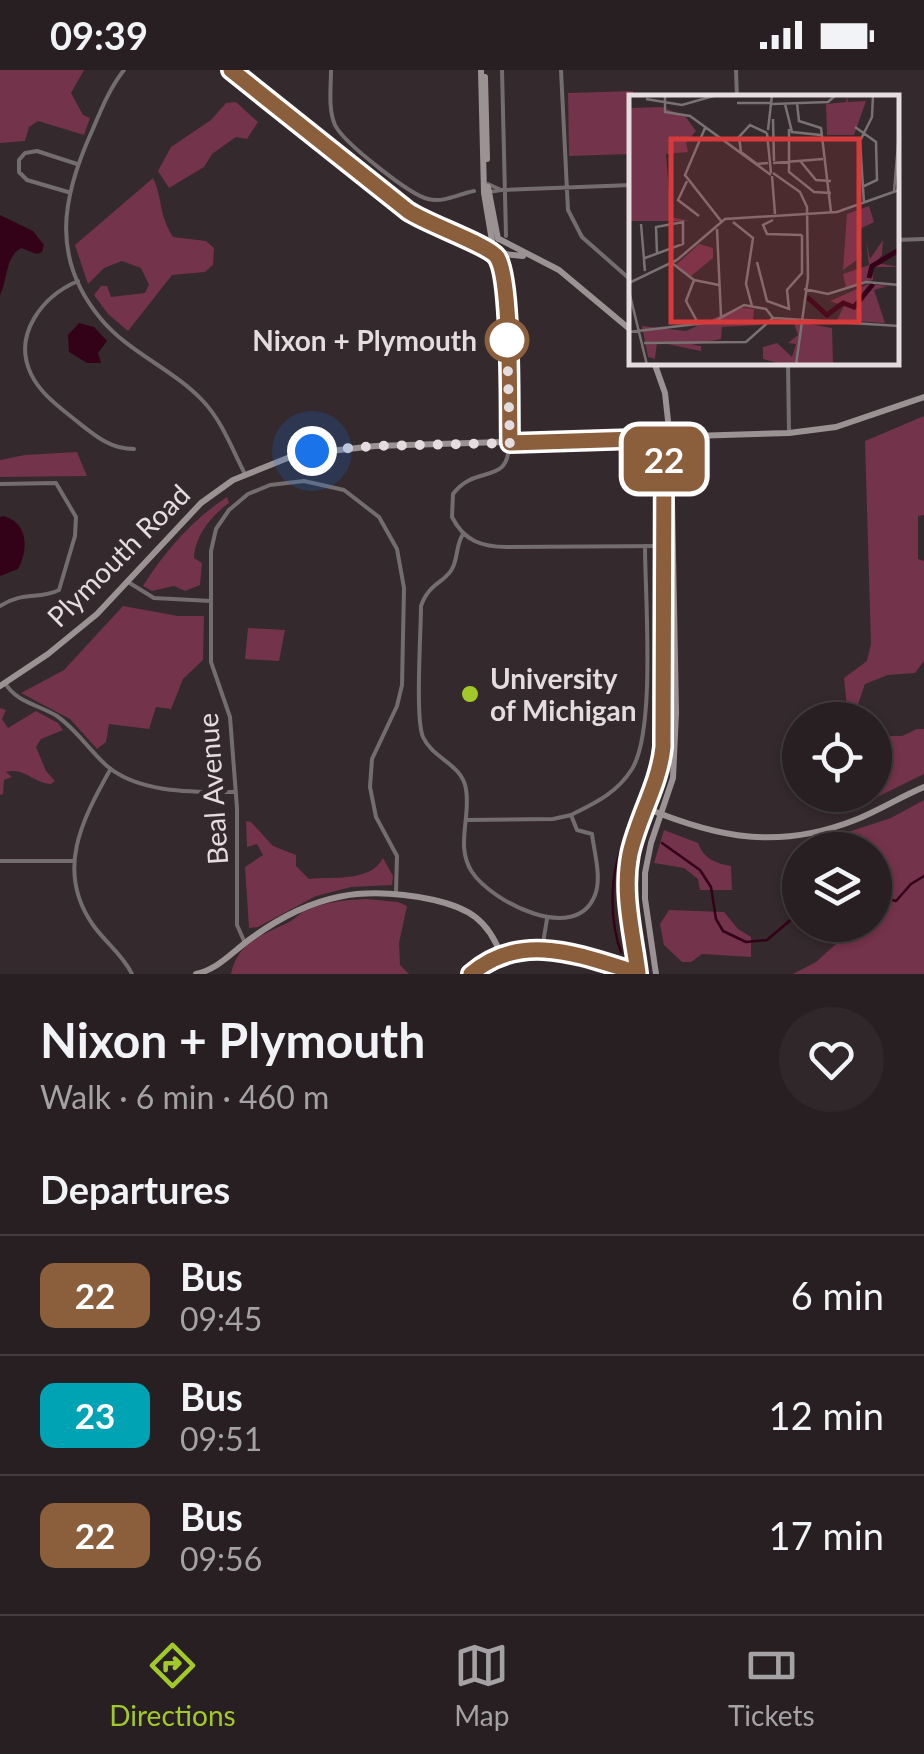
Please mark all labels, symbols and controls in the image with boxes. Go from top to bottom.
text: 09:39 [50,12,148,58]
inset map [629,95,899,365]
marker: Nixon + Plymouth [486,319,528,361]
place label: Nixon + Plymouth [252,323,477,357]
your location [287,426,337,476]
line badge: 22 [619,426,709,492]
text: 22 [644,438,684,480]
street label: Plymouth Road [40,477,196,633]
place label: University of Michigan [490,661,637,727]
marker: University of Michigan [459,683,481,705]
map controls [782,702,892,942]
button: locate [782,702,892,812]
street label: Beal Avenue [190,712,234,866]
button: layers [782,832,892,942]
button: heart [779,1007,884,1112]
text: Nixon + Plymouth [40,1011,425,1068]
text: Walk · 6 min · 460 m [40,1077,329,1116]
text: Departures [40,1166,230,1212]
text: Bus [180,1253,243,1299]
text: 6 min [791,1272,884,1318]
text: 22 [75,1274,115,1316]
text: 09:45 [180,1299,262,1338]
text: Bus [180,1373,243,1419]
text: 12 min [769,1392,884,1438]
text: 23 [75,1394,115,1436]
text: 09:51 [180,1419,262,1458]
text: Bus [180,1493,243,1539]
text: 17 min [769,1512,884,1558]
text: 22 [75,1514,115,1556]
text: 09:56 [180,1539,262,1578]
tab: Directions [109,1638,236,1732]
tab: Map [454,1638,509,1732]
tab: Tickets [728,1638,815,1732]

